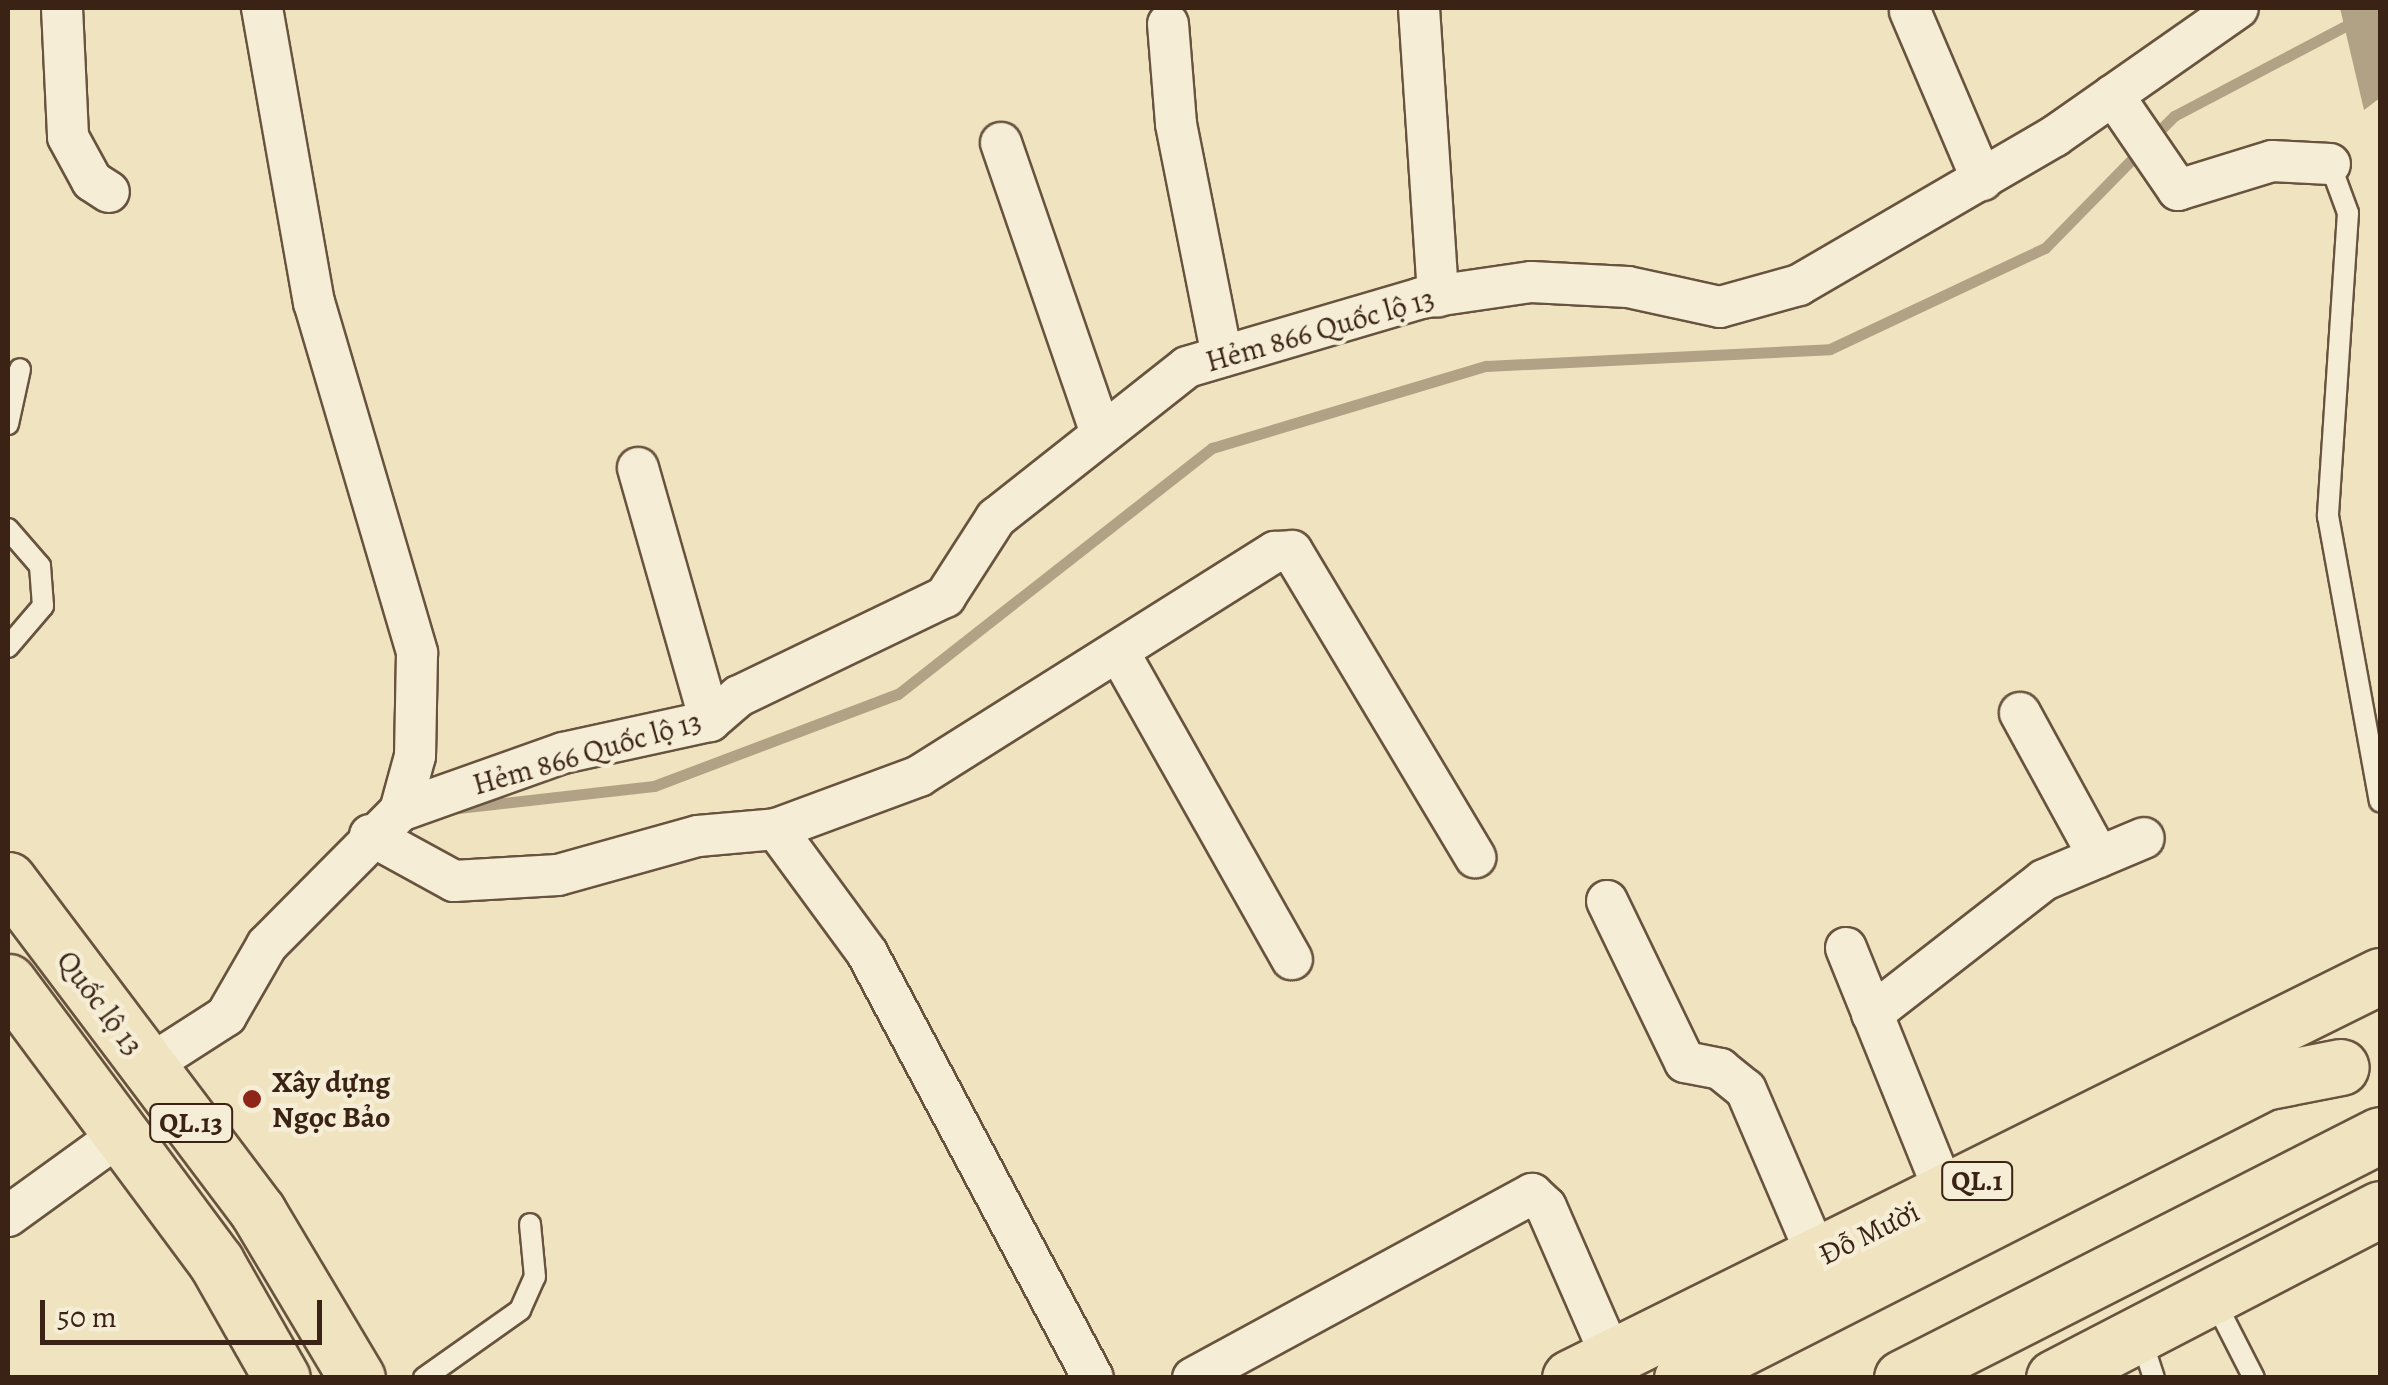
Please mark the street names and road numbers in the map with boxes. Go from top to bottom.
street label: Hẻm 866 Quốc lộ 13 [1201,280,1439,380]
street label: Hẻm 866 Quốc lộ 13 [468,703,706,803]
street label: Quốc lộ 13 [49,944,151,1062]
road number: QL.13 [148,1100,234,1146]
road number: QL.1 [1940,1158,2014,1204]
street label: Đỗ Mười [1813,1193,1925,1273]

